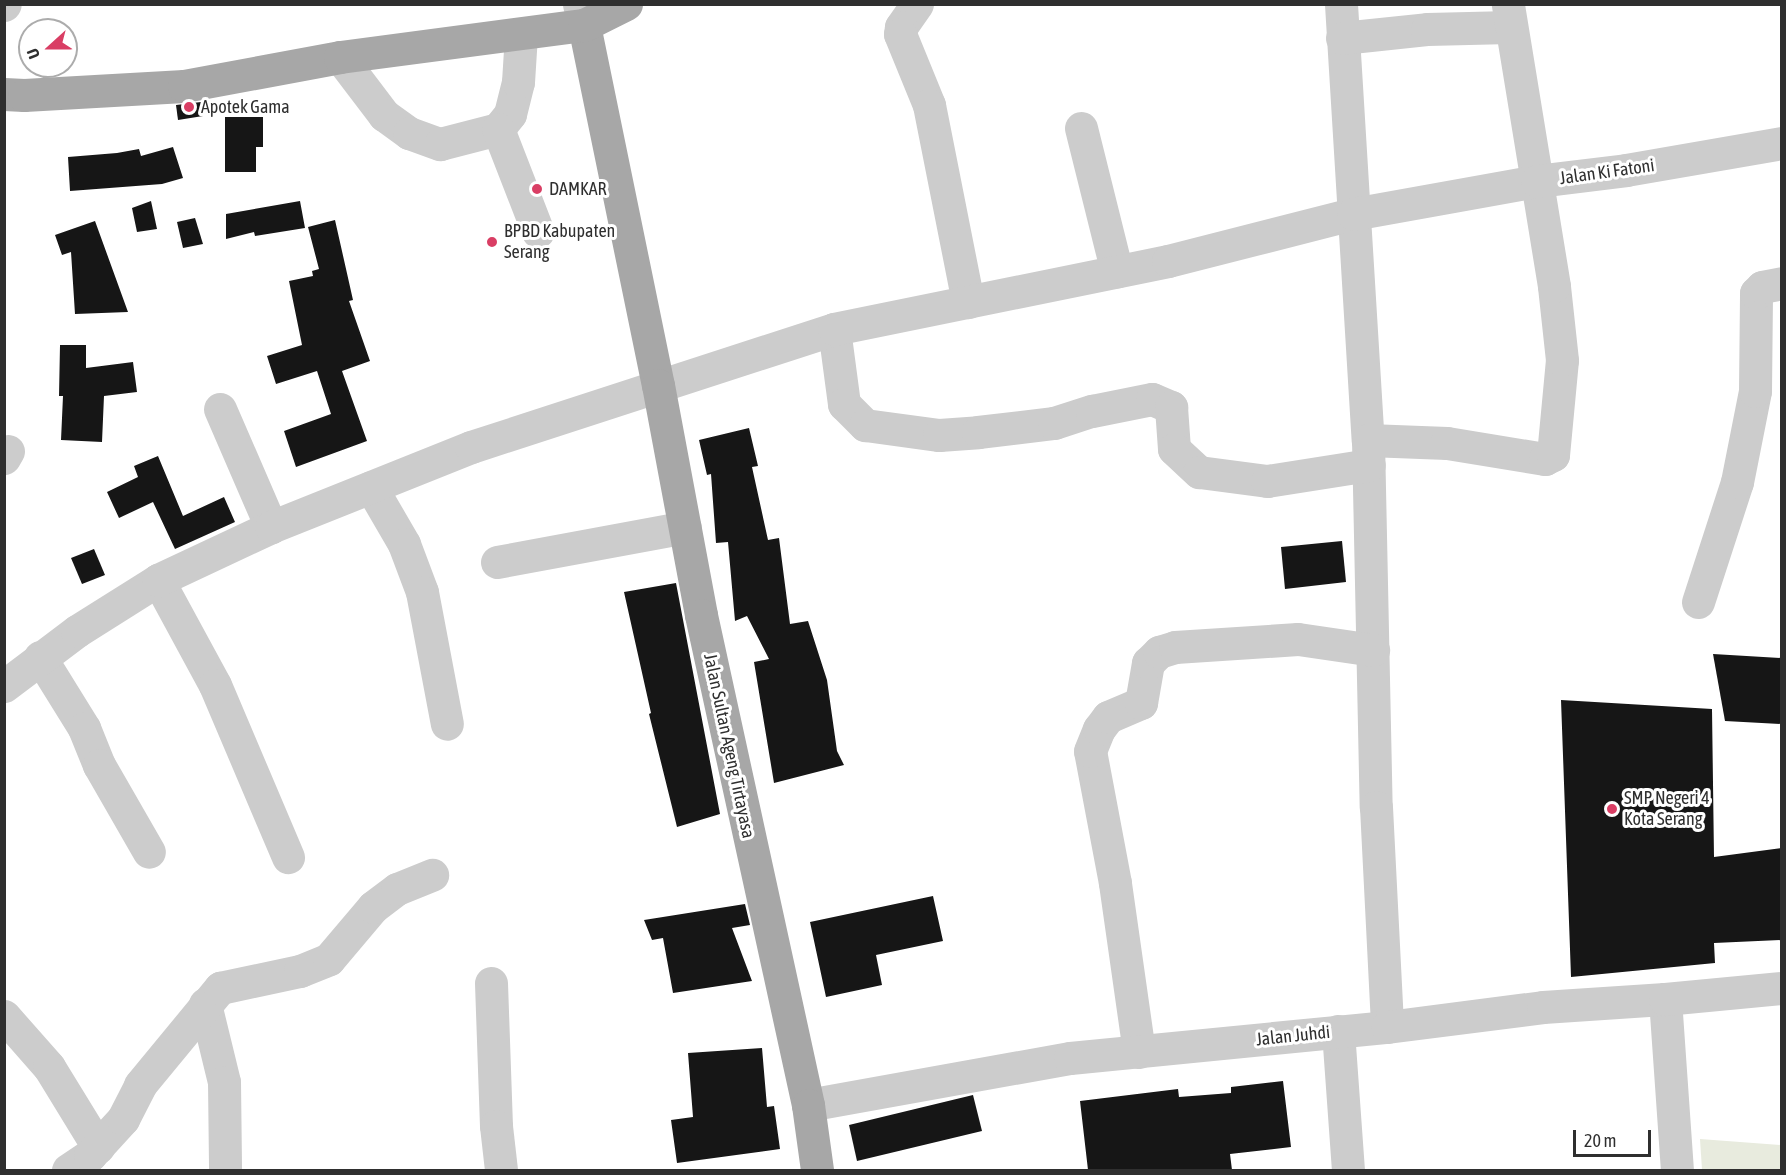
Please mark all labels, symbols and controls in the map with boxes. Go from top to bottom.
north arrow [18,18,78,78]
text: U [23,46,43,61]
place label: Apotek Gama [201,96,290,118]
marker: Apotek Gama [182,100,196,114]
street label: Jalan Ki Fatoni [1558,155,1656,189]
place label: DAMKAR [549,178,607,200]
marker: DAMKAR [530,182,544,196]
place label: BPBD Kabupaten Serang [504,221,615,264]
marker: BPBD Kabupaten Serang [485,235,499,249]
street label: Jalan Sultan Ageng Tirtayasa [699,652,759,840]
place label: SMP Negeri 4 Kota Serang [1624,788,1710,830]
marker: SMP Negeri 4 Kota Serang [1605,802,1619,816]
street label: Jalan Juhdi [1255,1021,1331,1051]
scale bar [1576,1118,1654,1156]
text: 20 m [1584,1130,1616,1151]

